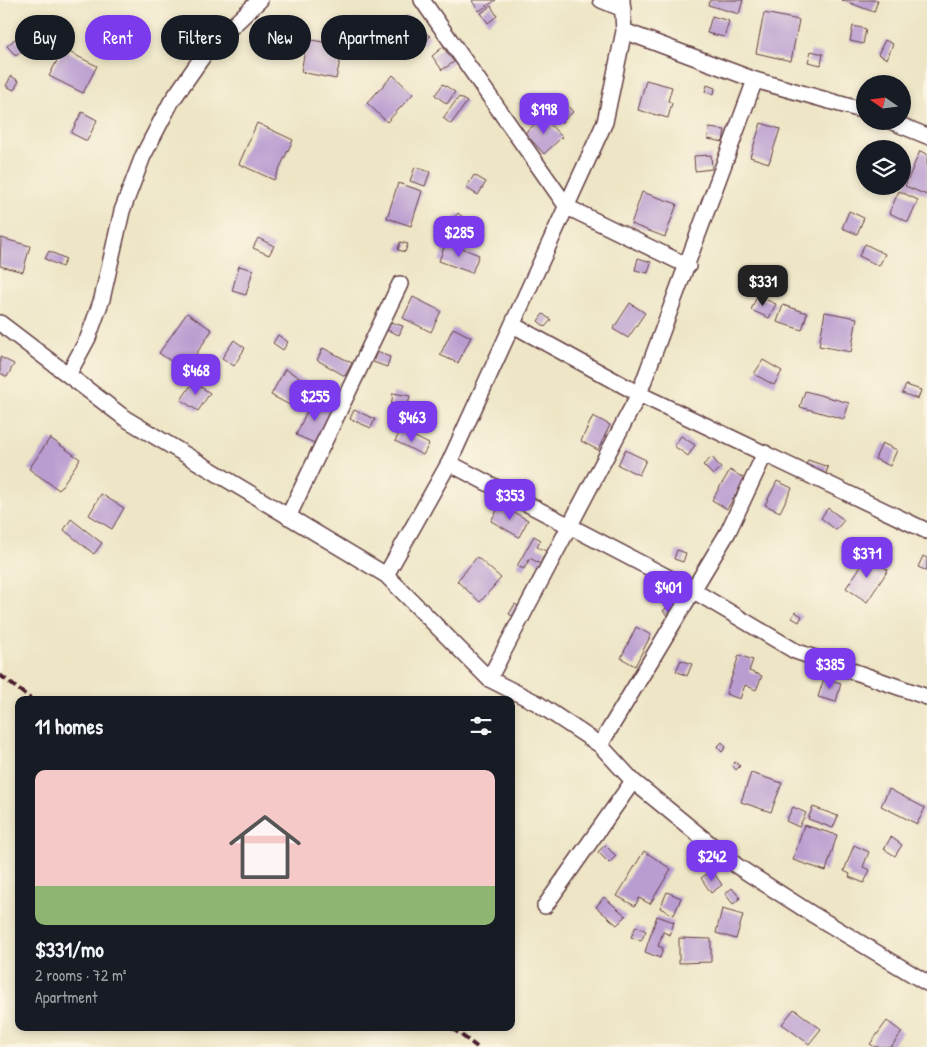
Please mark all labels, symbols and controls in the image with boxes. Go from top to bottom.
chip: Buy [15,15,75,60]
chip: Rent [85,15,151,60]
chip: Filters [161,15,239,60]
chip: New [249,15,311,60]
chip: Apartment [321,15,427,60]
north arrow [856,75,911,130]
map controls [856,75,911,195]
pin: $198 [514,92,574,135]
text: $198 [531,98,557,120]
button: layers [856,140,911,195]
pin: $285 [429,216,489,258]
text: $285 [444,221,474,243]
pin: $331 [733,264,793,307]
text: $331 [749,270,777,292]
pin: $468 [166,354,226,396]
text: $468 [182,359,210,381]
pin: $255 [285,380,345,422]
text: $255 [300,385,330,407]
pin: $463 [382,400,442,443]
text: $463 [398,406,426,428]
pin: $353 [480,478,540,521]
text: $353 [495,484,525,506]
pin: $371 [837,536,897,579]
text: $371 [852,542,882,564]
pin: $401 [638,570,698,613]
text: $401 [654,576,682,598]
pin: $385 [800,648,860,690]
text: $385 [816,653,844,675]
text: 11 homes [35,712,103,741]
icon: filters [467,712,495,740]
icon: home [220,802,310,892]
pin: $242 [682,840,742,882]
text: $242 [697,845,727,867]
text: $331/mo [35,935,104,964]
text: 2 rooms · 72 m² [35,964,126,986]
text: Apartment [35,986,98,1008]

